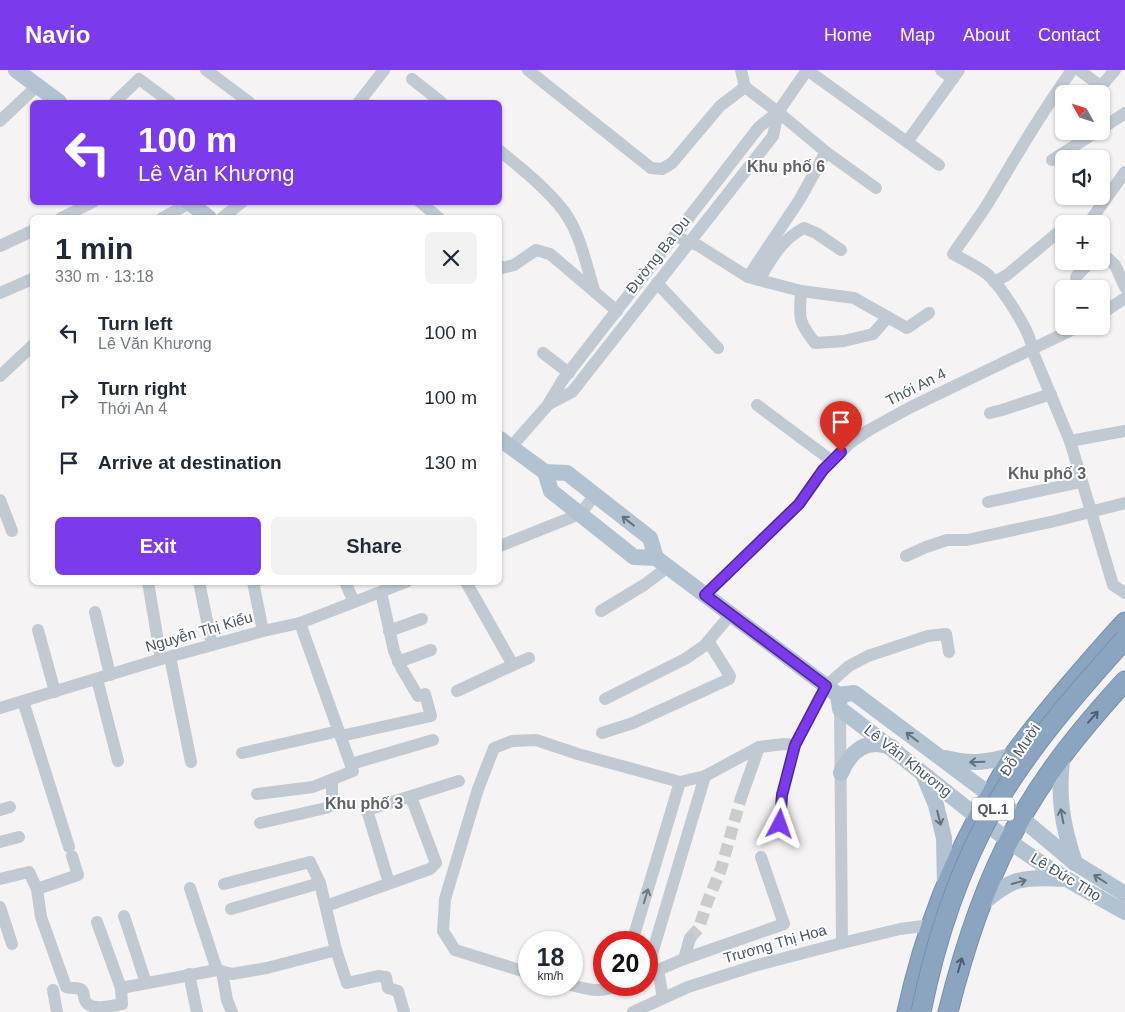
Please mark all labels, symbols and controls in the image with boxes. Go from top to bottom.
text: Navio [25,21,90,48]
text: Home [824,25,872,45]
text: Map [900,25,935,45]
text: About [963,25,1010,45]
text: Contact [1038,25,1100,45]
north arrow [1055,85,1110,140]
map controls [1055,85,1110,335]
icon: left [55,120,120,185]
text: 100 m [138,120,237,159]
button: sound [1055,150,1110,205]
district label: Khu phố 6 [747,158,825,175]
text: Lê Văn Khương [138,161,294,186]
street label: Đường Ba Du [622,213,693,297]
button: + [1055,215,1110,270]
text: 1 min [55,232,133,265]
button: close [425,232,477,284]
text: 330 m · 13:18 [55,268,154,285]
button: − [1055,280,1110,335]
text: Turn left [98,313,173,334]
icon: left [55,319,83,347]
text: 100 m [424,322,477,343]
text: Lê Văn Khương [98,335,212,352]
street label: Thới An 4 [883,364,949,409]
text: Turn right [98,378,186,399]
icon: right [55,384,83,412]
text: 100 m [424,387,477,408]
text: Thới An 4 [98,400,167,417]
pin [820,401,862,452]
icon: arrive [827,408,855,436]
icon: arrive [55,449,83,477]
text: Arrive at destination [98,452,282,473]
text: 130 m [424,452,477,473]
district label: Khu phố 3 [1008,465,1086,482]
one-way arrow [621,516,635,526]
button: Exit [55,517,261,575]
button: Share [271,517,477,575]
street label: Nguyễn Thị Kiểu [143,608,254,655]
one-way arrow [1087,710,1099,723]
street label: Đỗ Mười [996,720,1043,779]
street label: Lê Văn Khương [861,721,956,800]
one-way arrow [906,731,919,742]
one-way arrow [969,758,985,767]
district label: Khu phố 3 [325,795,403,812]
position arrow [753,797,805,849]
road number: QL.1 [972,798,1014,821]
one-way arrow [1057,808,1067,824]
one-way arrow [935,809,944,825]
street label: Lê Đức Thọ [1028,849,1104,904]
one-way arrow [1094,873,1108,883]
one-way arrow [1011,877,1027,886]
one-way arrow [641,888,651,904]
street label: Trương Thị Hoa [721,920,829,966]
speed limit sign: 20 [593,931,658,996]
text: 18 [537,943,564,971]
one-way arrow [956,957,966,973]
text: km/h [537,969,564,983]

